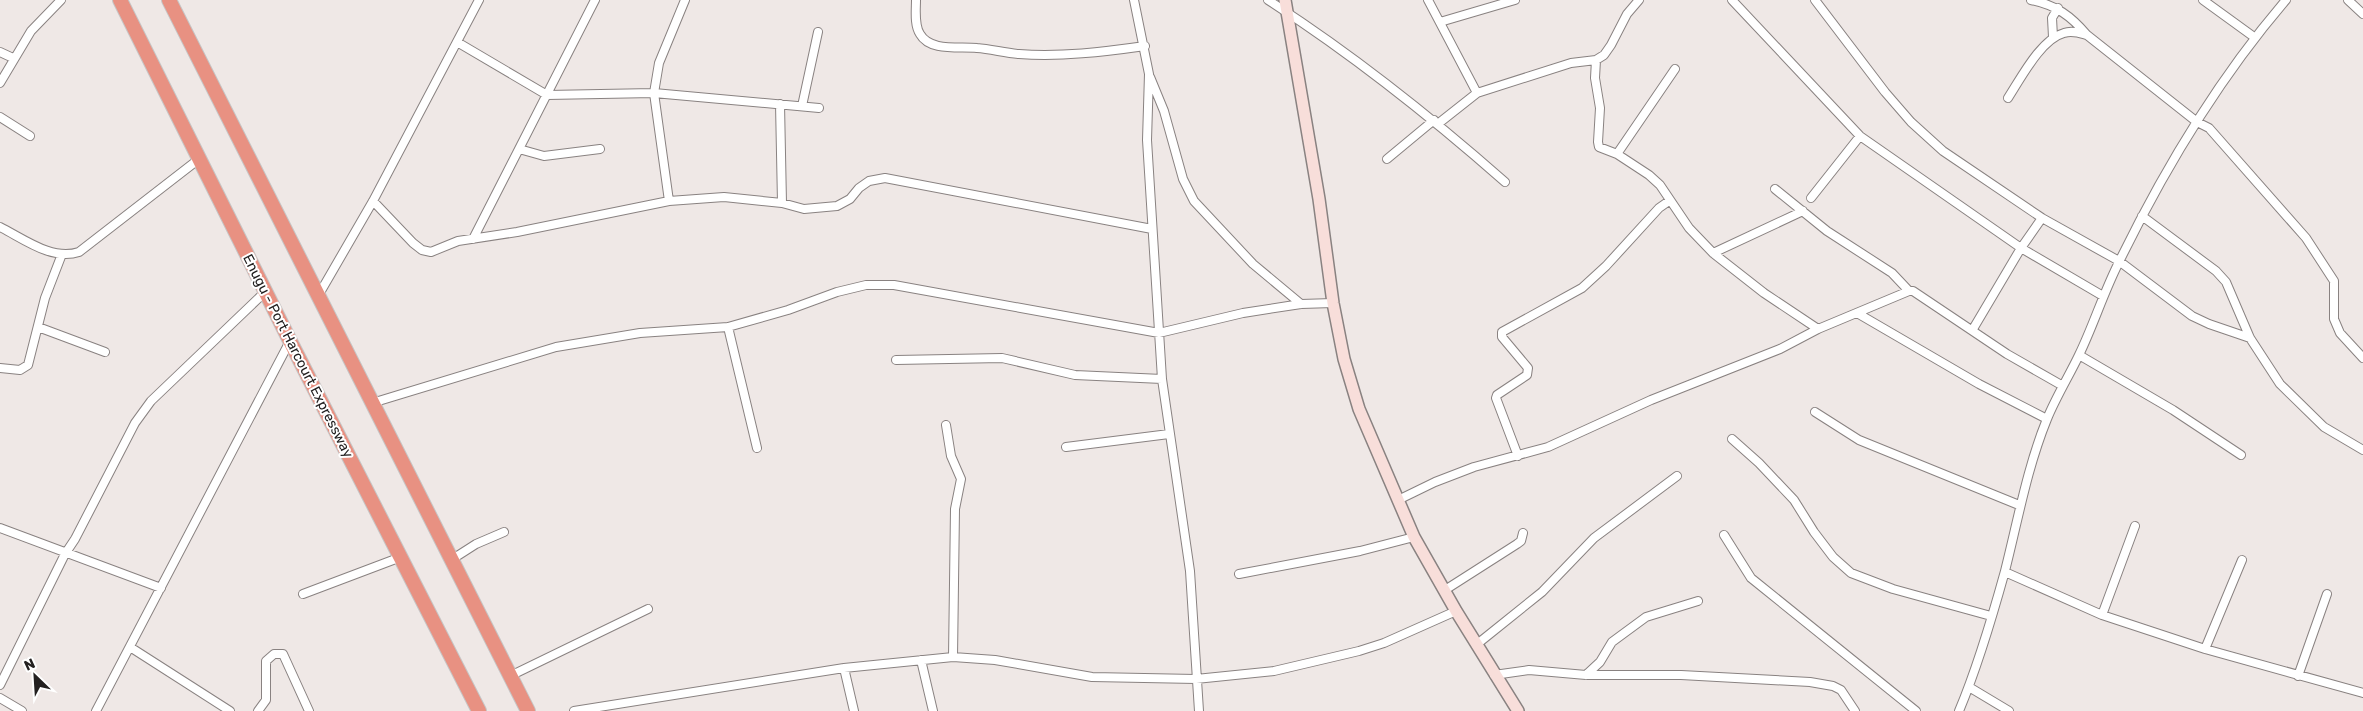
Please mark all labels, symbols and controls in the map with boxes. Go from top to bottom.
street label: Enugu - Port Harcourt Expressway [239,251,357,461]
north arrow [10,651,60,701]
text: N [22,655,38,675]

